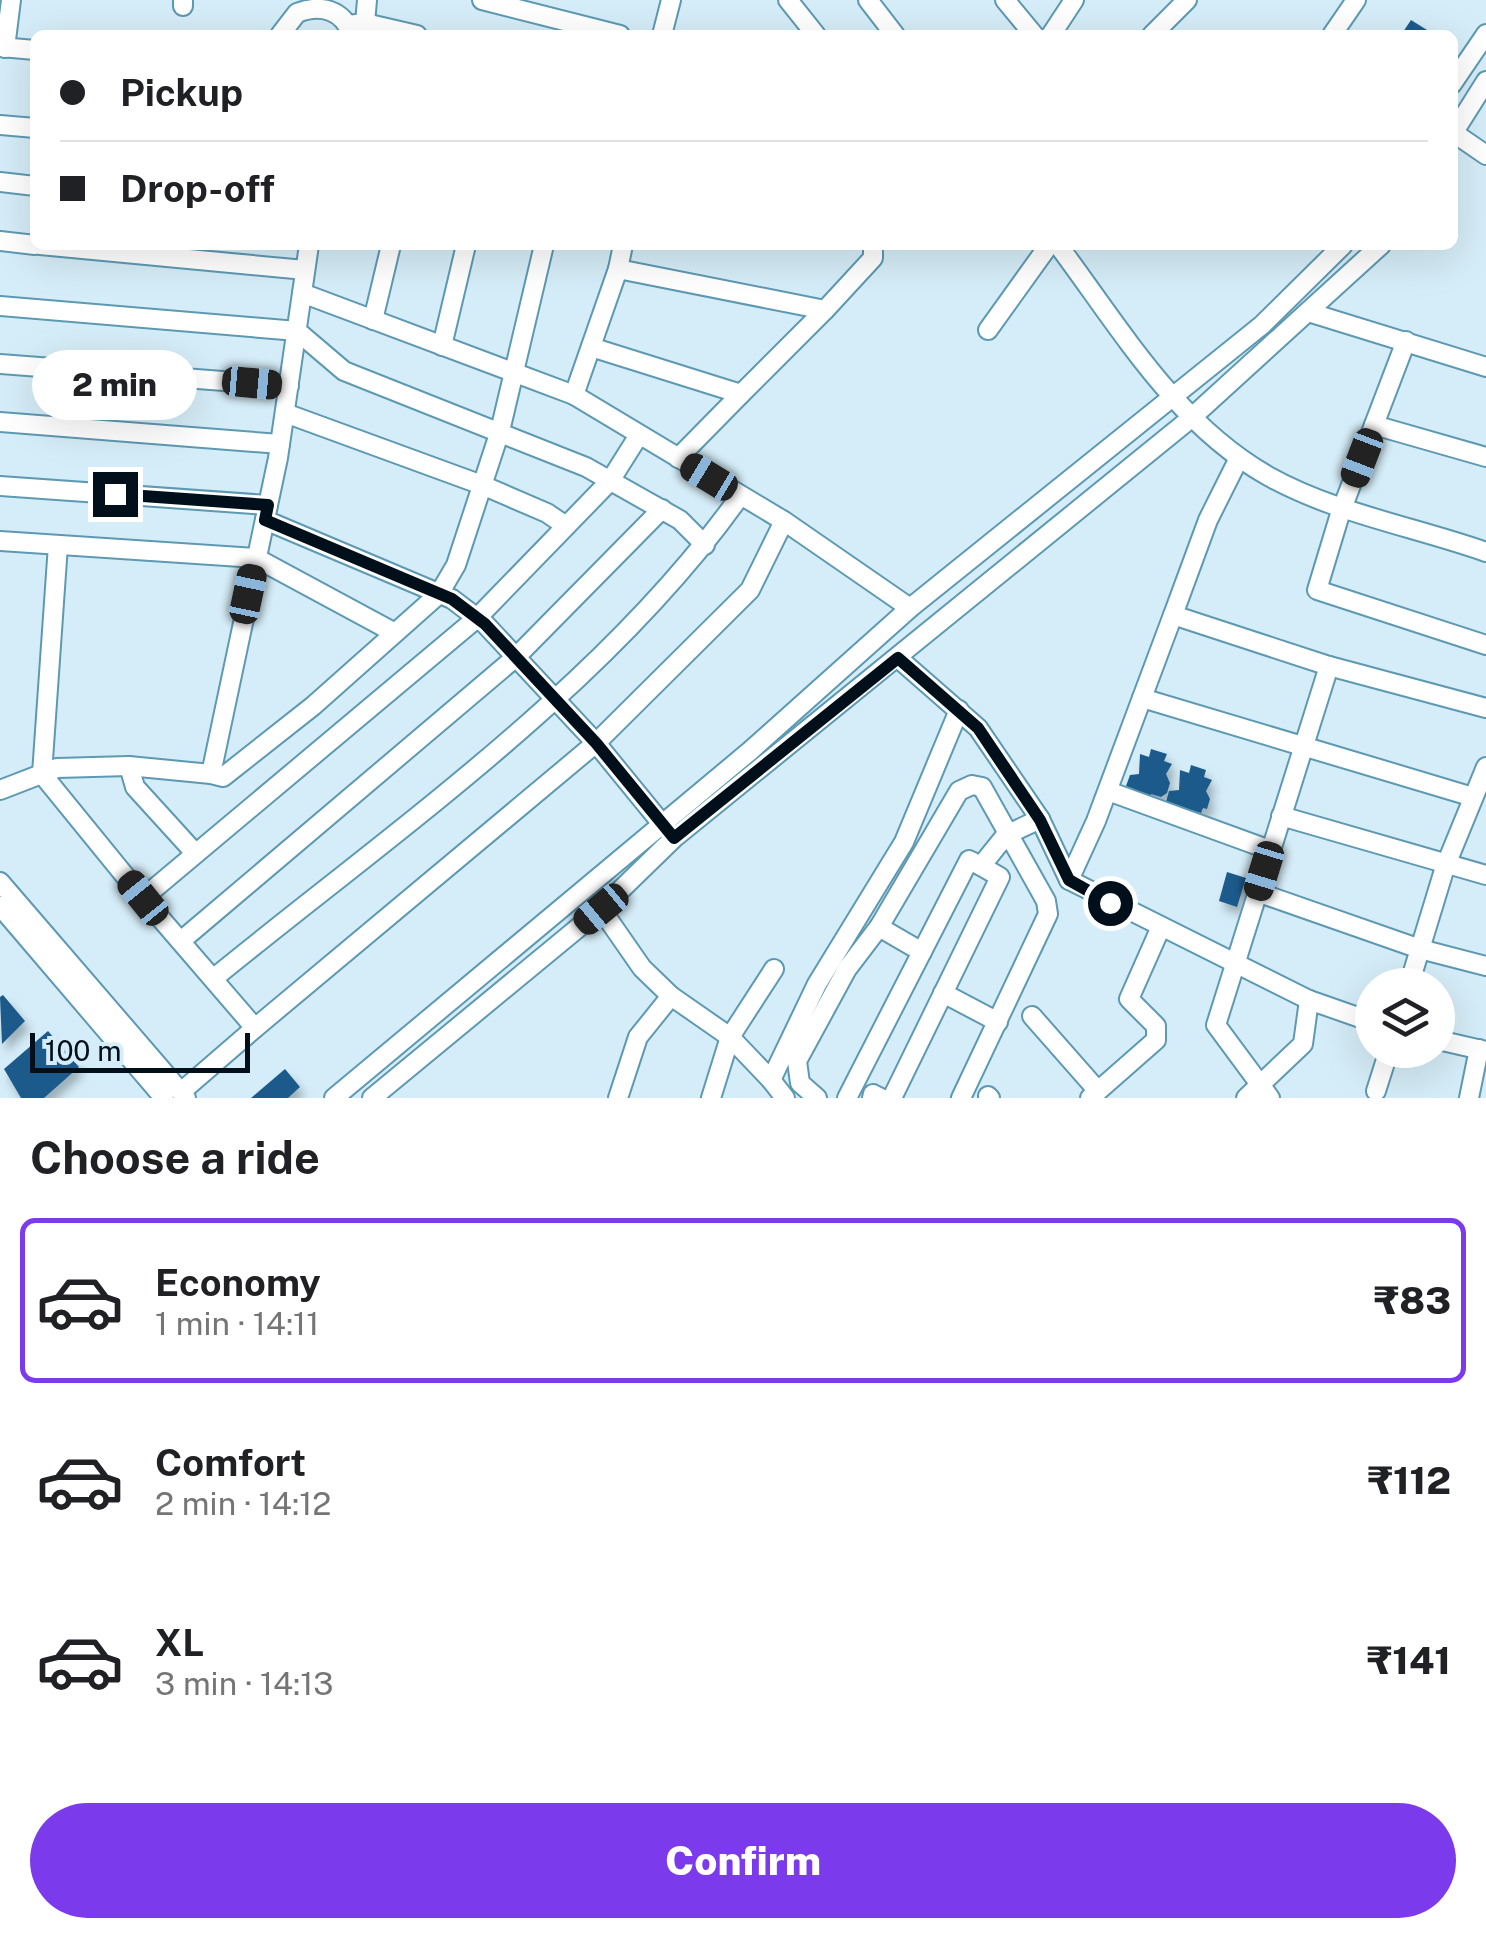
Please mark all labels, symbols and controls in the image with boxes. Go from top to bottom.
text: Pickup [120,70,243,115]
text: Drop-off [120,166,275,211]
callout: 2 min [32,349,198,419]
car [221,365,283,401]
text: 2 min [72,366,157,403]
car [1337,425,1387,491]
car [676,449,742,505]
route end [93,472,138,517]
car [227,562,269,626]
car [1241,838,1287,904]
car [112,865,174,931]
car [568,878,634,940]
route start [1088,881,1133,926]
map controls [1355,968,1455,1068]
button: layers [1355,968,1455,1068]
scale bar [30,1028,250,1072]
text: 100 m [45,1034,122,1067]
text: Choose a ride [30,1131,320,1184]
icon: car [35,1256,125,1346]
text: Economy [155,1260,321,1305]
text: ₹83 [1374,1278,1451,1323]
text: 1 min · 14:11 [155,1305,319,1342]
icon: car [35,1436,125,1526]
text: Comfort [155,1440,306,1485]
text: ₹112 [1367,1458,1451,1503]
text: 2 min · 14:12 [155,1485,331,1522]
icon: car [35,1616,125,1706]
text: XL [155,1620,204,1665]
text: ₹141 [1367,1638,1451,1683]
text: 3 min · 14:13 [155,1665,333,1702]
button: Confirm [30,1803,1456,1918]

